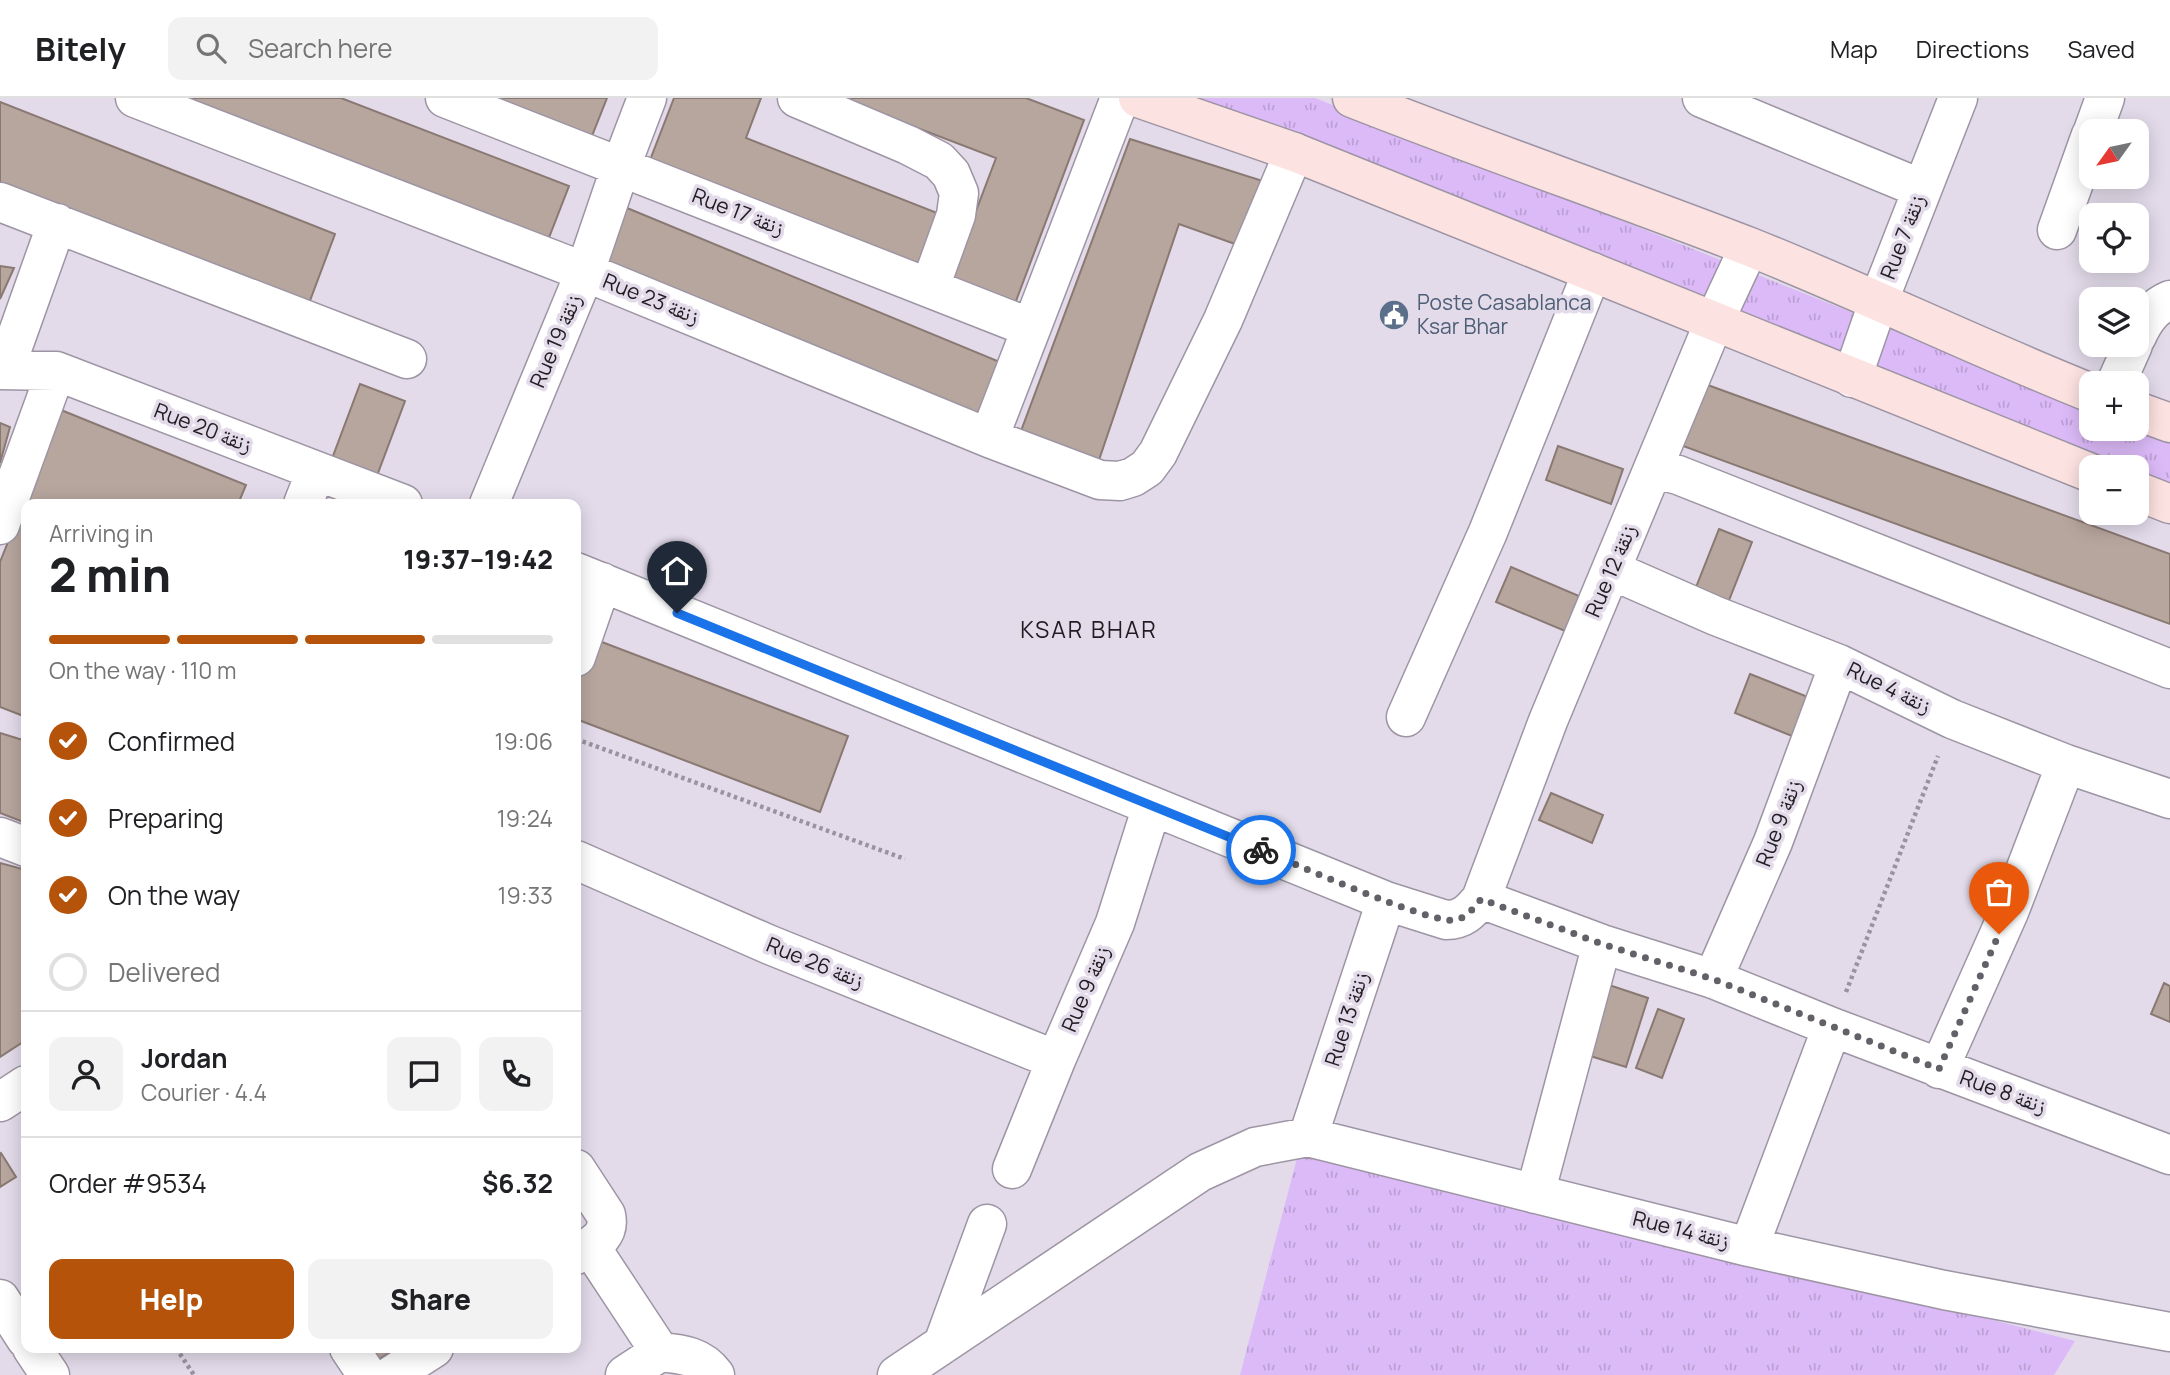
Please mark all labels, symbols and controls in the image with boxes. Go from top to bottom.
search box [168,17,658,80]
text: Bitely [35,26,126,71]
icon: search [192,29,230,67]
text: Search here [248,30,393,66]
text: Map [1830,32,1878,65]
text: Directions [1916,32,2029,65]
text: Saved [2067,32,2135,65]
north arrow [2079,119,2149,189]
map controls [2079,119,2149,525]
street label: Rue 17 زنقة [688,181,788,241]
street label: Rue 7 زنقة [1873,190,1931,283]
button: locate [2079,203,2149,273]
street label: Rue 23 زنقة [599,266,704,330]
button: layers [2079,287,2149,357]
place label: Poste Casablanca Ksar Bhar [1417,288,1591,340]
street label: Rue 19 زنقة [523,290,587,392]
public building icon: Poste Casablanca Ksar Bhar [1377,298,1411,332]
button: + [2079,371,2149,441]
street label: Rue 20 زنقة [150,396,256,459]
button: − [2079,455,2149,525]
text: Arriving in [49,517,154,549]
street label: Rue 12 زنقة [1578,520,1642,621]
text: 19:37–19:42 [403,541,553,577]
pin [647,541,707,613]
text: 2 min [49,543,171,606]
icon: home [658,552,696,590]
district label: KSAR BHAR [1020,613,1158,645]
text: On the way · 110 m [49,654,236,686]
street label: Rue 4 زنقة [1843,655,1936,719]
icon: check [49,722,87,760]
text: Confirmed [108,723,235,759]
text: 19:06 [495,725,553,757]
street label: Rue 9 زنقة [1749,775,1807,870]
icon: check [49,799,87,837]
text: Preparing [108,800,224,836]
text: 19:24 [497,802,553,834]
courier [1226,815,1296,885]
icon: bike [1242,831,1280,869]
pin [1969,862,2029,934]
icon: bag [1980,873,2018,911]
icon: check [49,876,87,914]
text: On the way [108,877,240,913]
text: 19:33 [497,879,553,911]
street label: Rue 26 زنقة [762,930,868,994]
street label: Rue 9 زنقة [1054,941,1116,1036]
text: Delivered [108,954,220,990]
street label: Rue 13 زنقة [1318,968,1374,1069]
button: person [49,1037,123,1111]
button: chat [387,1037,461,1111]
button: phone [479,1037,553,1111]
text: Jordan [141,1040,227,1076]
street label: Rue 8 زنقة [1956,1062,2050,1120]
text: Courier · 4.4 [141,1076,267,1108]
text: Order #9534 [49,1165,207,1201]
text: $6.32 [482,1165,553,1201]
street label: Rue 14 زنقة [1630,1204,1732,1255]
button: Help [49,1259,294,1339]
button: Share [308,1259,553,1339]

